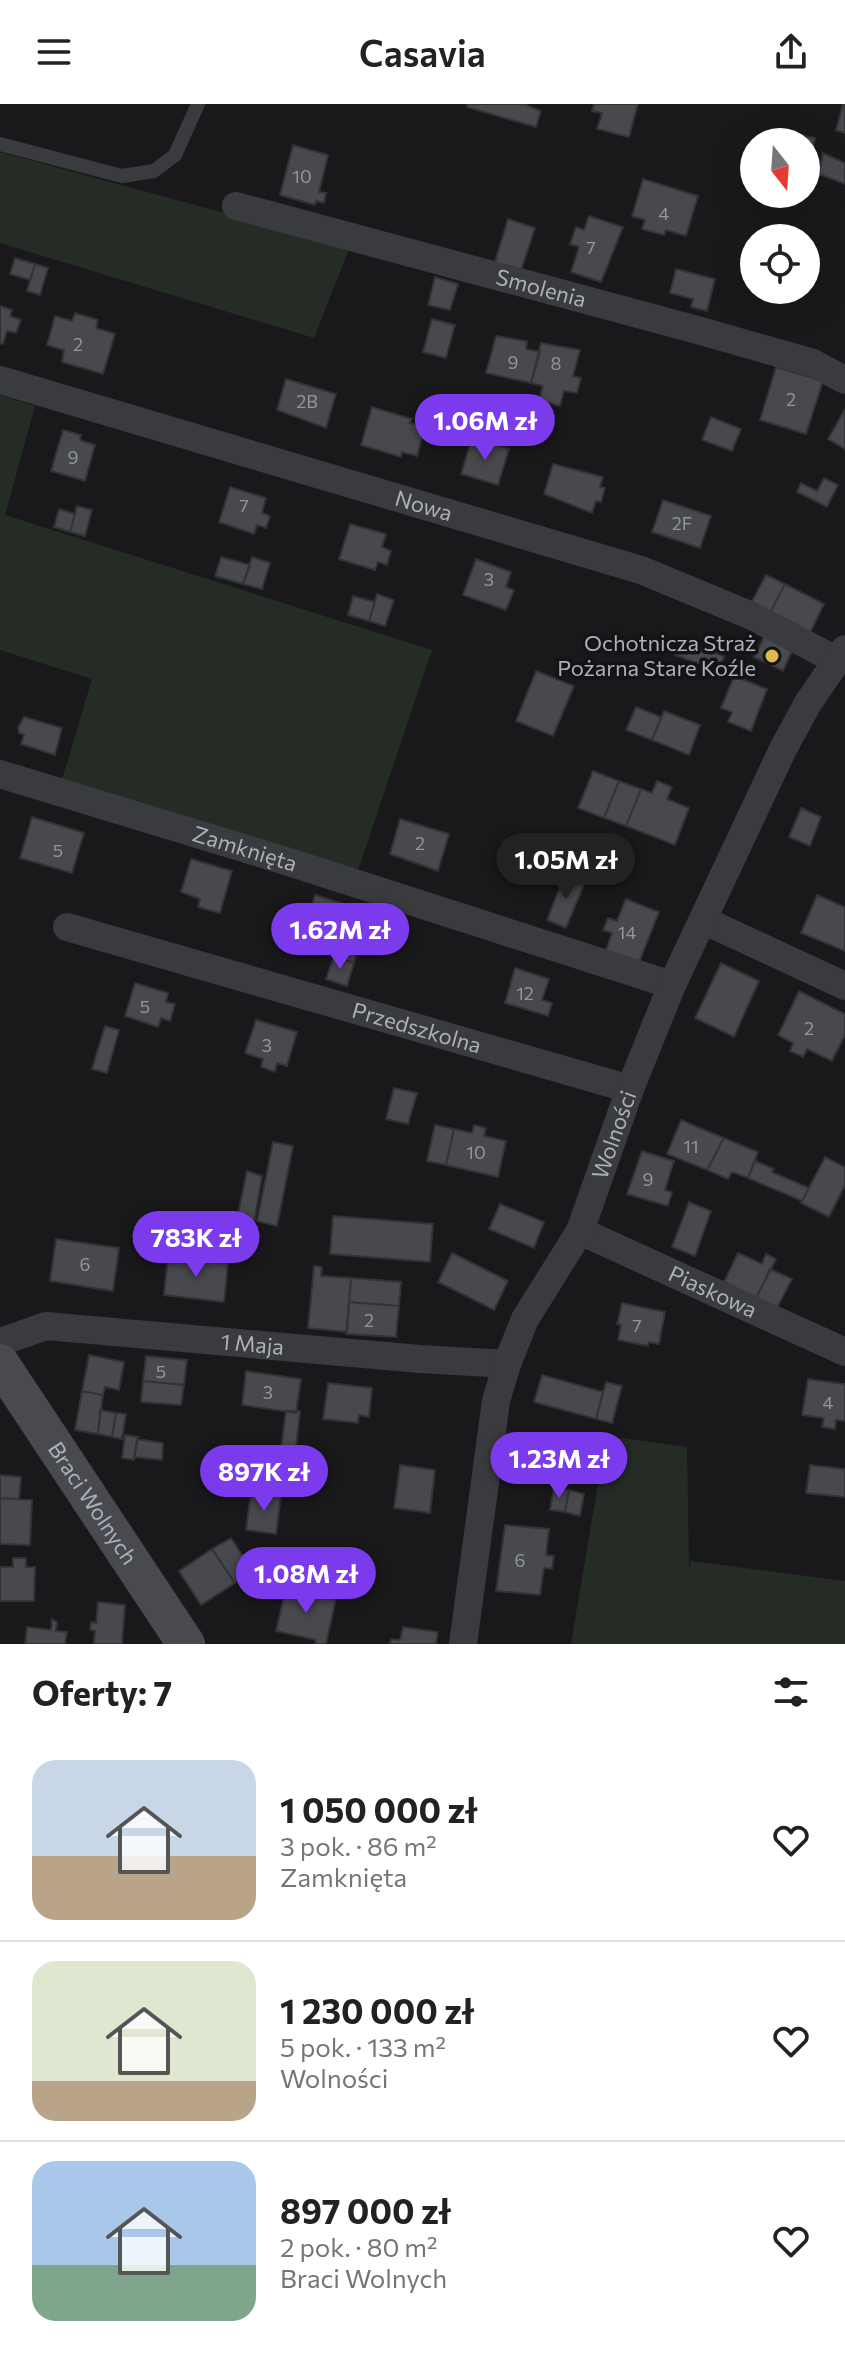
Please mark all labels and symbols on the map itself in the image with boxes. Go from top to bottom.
north arrow [740,128,820,208]
house number: 10 [292,165,312,187]
house number: 4 [659,202,670,224]
house number: 7 [586,236,596,258]
street label: Smolenia [493,263,589,313]
house number: 2 [73,333,83,355]
house number: 9 [508,351,518,373]
house number: 8 [551,352,562,374]
house number: 2 [786,388,796,410]
house number: 2B [296,390,318,412]
pin: 1.06M zł [402,394,568,462]
house number: 9 [68,446,78,468]
street label: Nowa [392,484,456,526]
house number: 7 [239,494,249,516]
house number: 2F [672,512,692,534]
house number: 3 [484,568,494,590]
place label: Ochotnicza Straż Pożarna Stare Koźle [557,629,756,681]
marker: Ochotnicza Straż Pożarna Stare Koźle [763,647,781,665]
street label: Zamknięta [190,819,301,877]
house number: 2 [415,832,425,854]
pin: 1.05M zł [483,833,649,901]
house number: 5 [53,839,63,861]
pin: 1.62M zł [257,903,423,971]
house number: 14 [618,921,636,943]
house number: 12 [516,982,534,1004]
house number: 5 [140,995,150,1017]
street label: Przedszkolna [349,996,485,1059]
house number: 2 [804,1017,814,1039]
house number: 3 [262,1034,272,1056]
street label: Wolności [585,1087,641,1182]
house number: 11 [683,1135,699,1157]
house number: 10 [466,1141,486,1163]
house number: 9 [643,1168,653,1190]
pin: 783K zł [122,1211,270,1279]
house number: 6 [80,1253,90,1275]
street label: Piaskowa [665,1259,761,1323]
house number: 2 [364,1309,374,1331]
house number: 7 [632,1314,642,1336]
street label: 1 Maja [220,1327,285,1360]
house number: 5 [156,1360,166,1382]
house number: 3 [263,1381,273,1403]
house number: 4 [823,1391,834,1413]
pin: 1.23M zł [476,1432,642,1500]
street label: Braci Wolnych [43,1436,143,1569]
pin: 897K zł [190,1445,338,1513]
pin: 1.08M zł [223,1547,389,1615]
house number: 6 [515,1549,525,1571]

